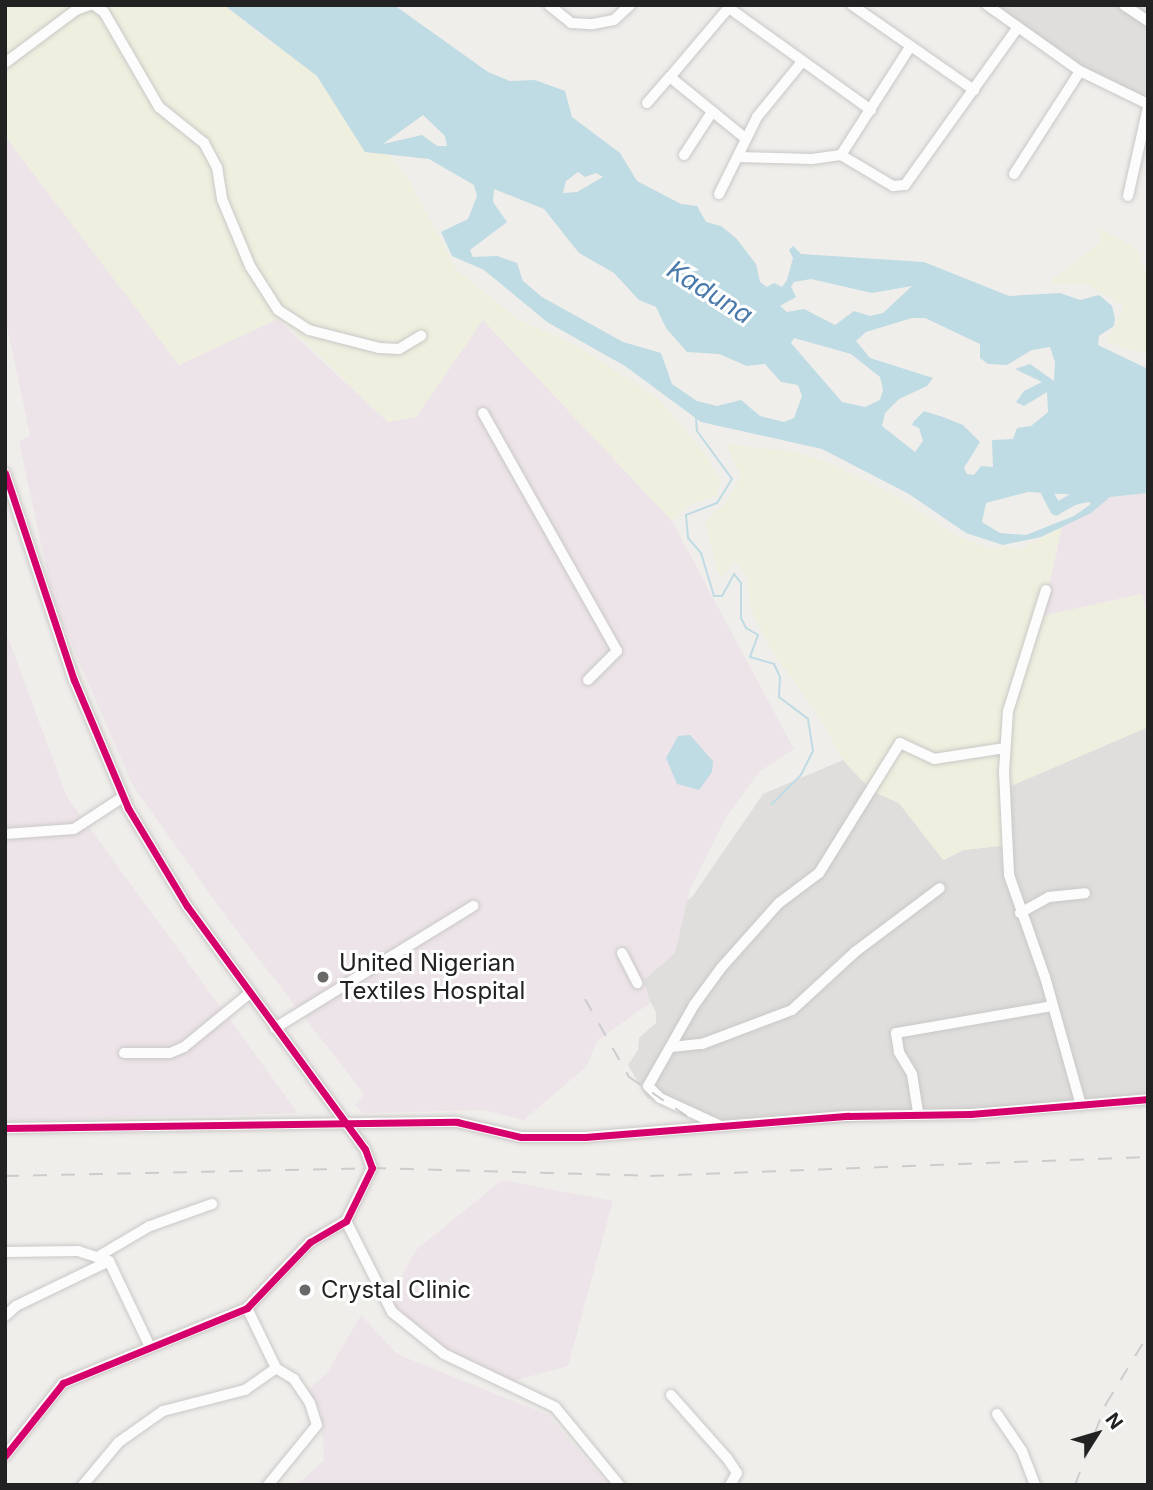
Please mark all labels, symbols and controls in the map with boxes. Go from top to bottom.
water label: Kaduna [661,254,759,330]
place label: United Nigerian Textiles Hospital [339,949,525,1005]
marker: United Nigerian Textiles Hospital [313,967,333,987]
place label: Crystal Clinic [321,1276,471,1304]
marker: Crystal Clinic [295,1280,315,1300]
north arrow [1062,1399,1132,1469]
text: N [1101,1408,1128,1434]

